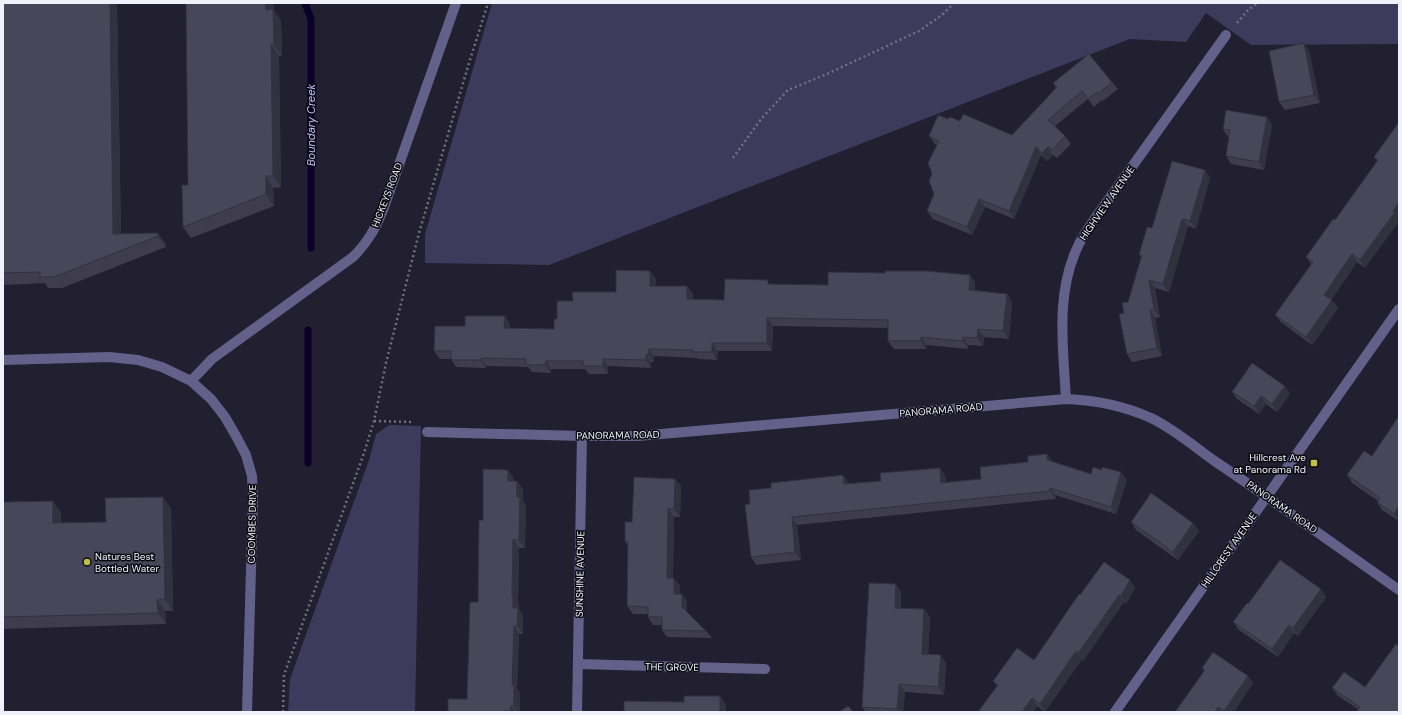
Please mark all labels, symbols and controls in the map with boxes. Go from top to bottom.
water label: Boundary Creek [304,84,318,166]
street label: HICKEYS ROAD [369,161,405,229]
street label: HIGHVIEW AVENUE [1077,163,1138,243]
street label: PANORAMA ROAD [899,400,983,420]
street label: PANORAMA ROAD [576,428,660,442]
place label: Hillcrest Ave at Panorama Rd [1233,451,1306,476]
marker: Hillcrest Ave at Panorama Rd [1309,458,1319,468]
street label: PANORAMA ROAD [1244,478,1320,536]
street label: COOMBES DRIVE [245,484,259,563]
street label: HILLCREST AVENUE [1198,510,1260,590]
street label: SUNSHINE AVENUE [573,530,587,617]
place label: Natures Best Bottled Water [95,550,159,575]
marker: Natures Best Bottled Water [82,557,92,567]
street label: THE GROVE [645,660,699,674]

